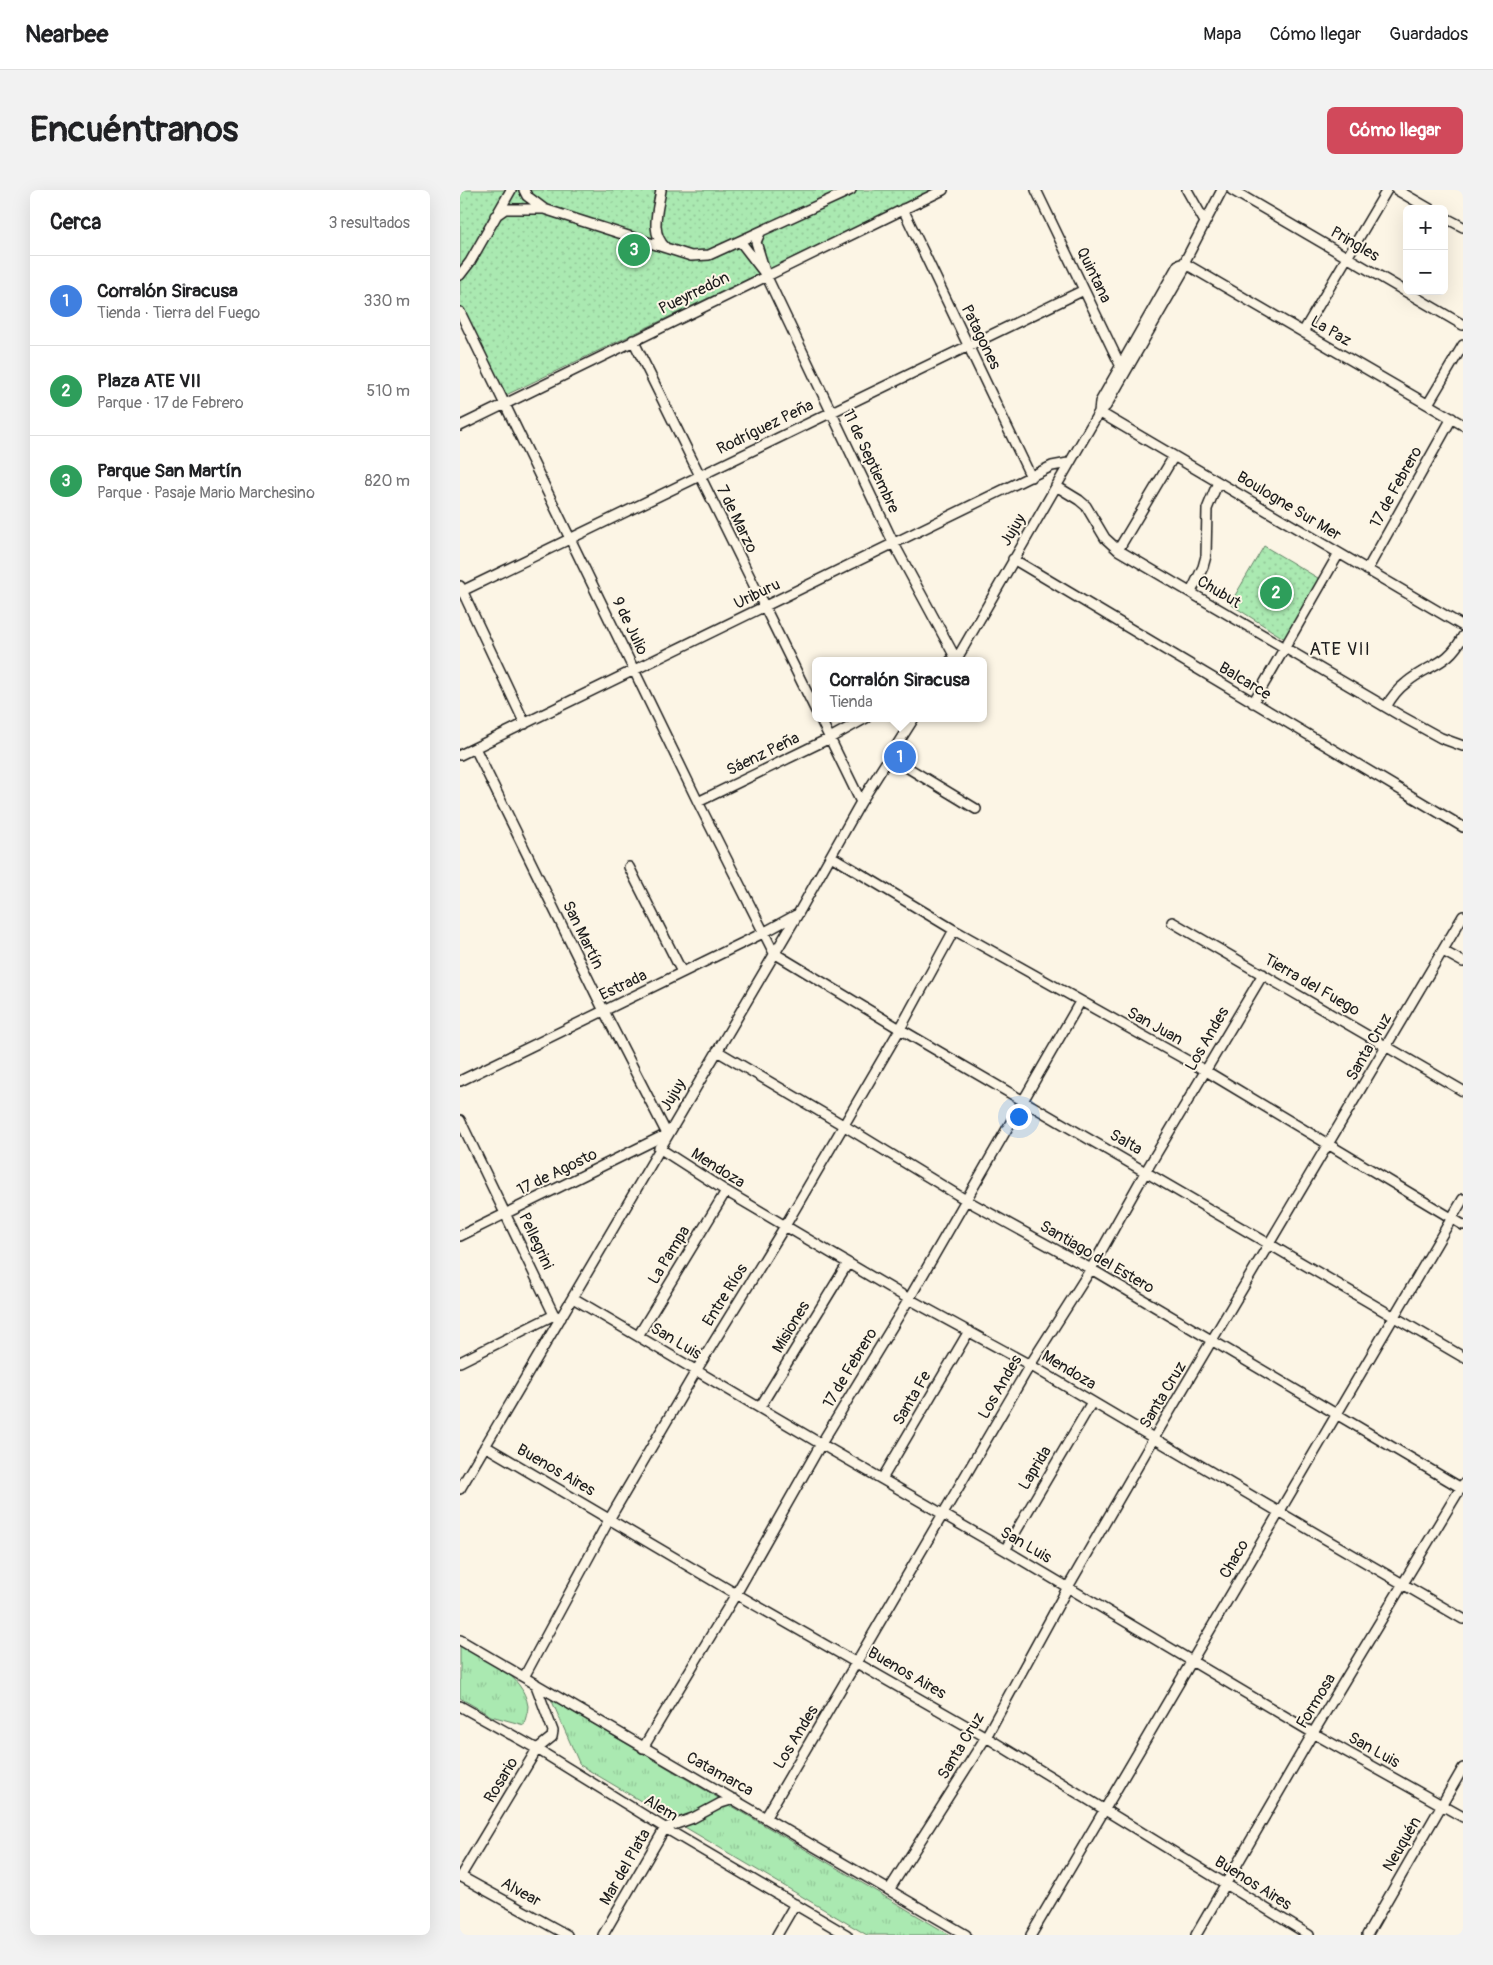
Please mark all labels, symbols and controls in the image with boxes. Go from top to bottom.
text: Nearbee [25,20,108,49]
text: Mapa [1203,23,1241,46]
text: Cómo llegar [1269,23,1361,46]
text: Guardados [1389,23,1468,46]
button: Cómo llegar [1327,107,1463,154]
text: Encuéntranos [30,108,238,152]
map controls [1403,205,1448,295]
button: + [1403,205,1448,250]
text: Cerca [50,209,101,236]
text: 3 resultados [328,213,410,233]
street label: Pringles [1327,222,1383,266]
pin: 3 [618,231,650,269]
street label: Quintana [1072,244,1116,306]
button: − [1403,250,1448,295]
street label: Pueyrredón [655,267,733,319]
text: Corralón Siracusa [97,279,238,303]
text: 1 [63,291,69,311]
text: 330 m [364,291,410,311]
street label: Patagones [957,301,1005,373]
text: Tienda · Tierra del Fuego [97,303,260,323]
street label: La Paz [1307,311,1355,351]
text: Plaza ATE VII [97,369,201,393]
text: 2 [62,381,70,401]
text: 510 m [366,381,410,401]
text: Parque · 17 de Febrero [97,393,244,413]
street label: Rodríguez Peña [713,395,817,459]
street label: 11 de Septiembre [838,406,904,516]
street label: 17 de Febrero [1366,443,1427,531]
text: Parque San Martín [97,459,242,483]
street label: Boulogne Sur Mer [1233,467,1345,545]
text: 3 [62,471,70,491]
text: 820 m [364,471,410,491]
street label: 7 de Marzo [712,482,762,557]
text: Parque · Pasaje Mario Marchesino [97,483,315,503]
street label: Jujuy [996,510,1030,550]
street label: Chubut [1193,571,1245,613]
street label: Uriburu [731,574,783,614]
pin: 2 [1260,574,1292,612]
street label: 9 de Julio [607,594,653,659]
district label: ATE VII [1309,638,1371,661]
popup [812,657,987,722]
street label: Balcarce [1215,658,1275,704]
text: Corralón Siracusa [829,668,970,692]
text: Tienda [829,692,873,712]
street label: Sáenz Peña [723,728,803,780]
pin: 1 [884,738,916,776]
street label: San Martín [558,898,608,972]
street label: Tierra del Fuego [1261,950,1364,1021]
street label: Estrada [596,965,650,1005]
street label: San Juan [1124,1003,1186,1049]
street label: Los Andes [1181,1003,1233,1075]
street label: Santa Cruz [1342,1010,1396,1084]
street label: Jujuy [656,1075,690,1115]
your location [1006,1104,1032,1130]
street label: Salta [1106,1125,1146,1159]
street label: 17 de Agosto [514,1144,601,1200]
street label: Mendoza [687,1144,749,1192]
street label: Pellegrini [514,1209,558,1273]
street label: Santiago del Estero [1036,1216,1158,1298]
street label: La Pampa [644,1222,694,1288]
street label: Entre Ríos [698,1260,752,1330]
street label: Misiones [768,1297,814,1357]
street label: San Luis [647,1318,705,1364]
street label: 17 de Febrero [818,1324,882,1412]
street label: Mendoza [1038,1346,1100,1394]
street label: Los Andes [974,1351,1026,1423]
street label: Santa Cruz [1135,1358,1191,1432]
street label: Santa Fe [888,1367,936,1429]
street label: Buenos Aires [513,1440,599,1500]
street label: Laprida [1014,1442,1056,1494]
street label: San Luis [997,1522,1055,1568]
street label: Chaco [1215,1536,1253,1582]
street label: Buenos Aires [864,1643,950,1703]
street label: Formosa [1292,1670,1340,1732]
street label: Los Andes [769,1702,823,1772]
street label: Santa Cruz [933,1709,989,1783]
street label: San Luis [1345,1728,1403,1772]
street label: Catamarca [683,1747,757,1801]
street label: Rosario [480,1753,523,1806]
street label: Alem [640,1790,682,1826]
street label: Neuquén [1378,1813,1426,1875]
street label: Mar del Plata [595,1825,655,1909]
street label: Buenos Aires [1211,1851,1295,1915]
street label: Alvear [498,1873,545,1911]

